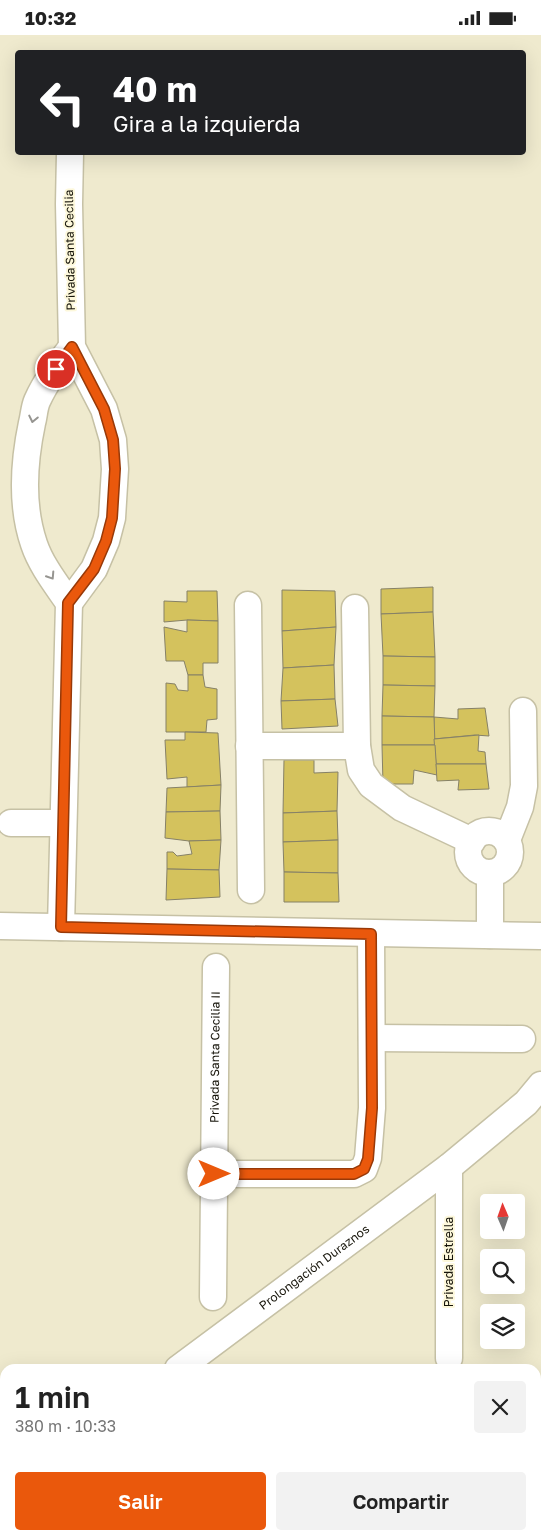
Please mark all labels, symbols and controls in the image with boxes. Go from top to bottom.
text: 10:32 [25,6,76,29]
text: 40 m [113,68,197,110]
icon: left [30,70,95,135]
text: Gira a la izquierda [113,110,301,137]
street label: Privada Santa Cecilia [61,189,78,311]
pin [35,348,77,390]
icon: arrive [42,355,70,383]
one-way arrow [28,415,39,424]
one-way arrow [45,570,54,580]
street label: Privada Santa Cecilia II [207,991,223,1123]
position arrow [187,1147,239,1199]
north arrow [480,1194,525,1239]
map controls [480,1194,525,1349]
street label: Privada Estrella [441,1217,456,1307]
street label: Prolongación Duraznos [256,1221,372,1313]
button: search [480,1249,525,1294]
button: layers [480,1304,525,1349]
text: 1 min [15,1379,90,1415]
button: close [474,1381,526,1433]
text: 380 m · 10:33 [15,1416,116,1436]
button: Salir [15,1472,266,1530]
button: Compartir [276,1472,526,1530]

